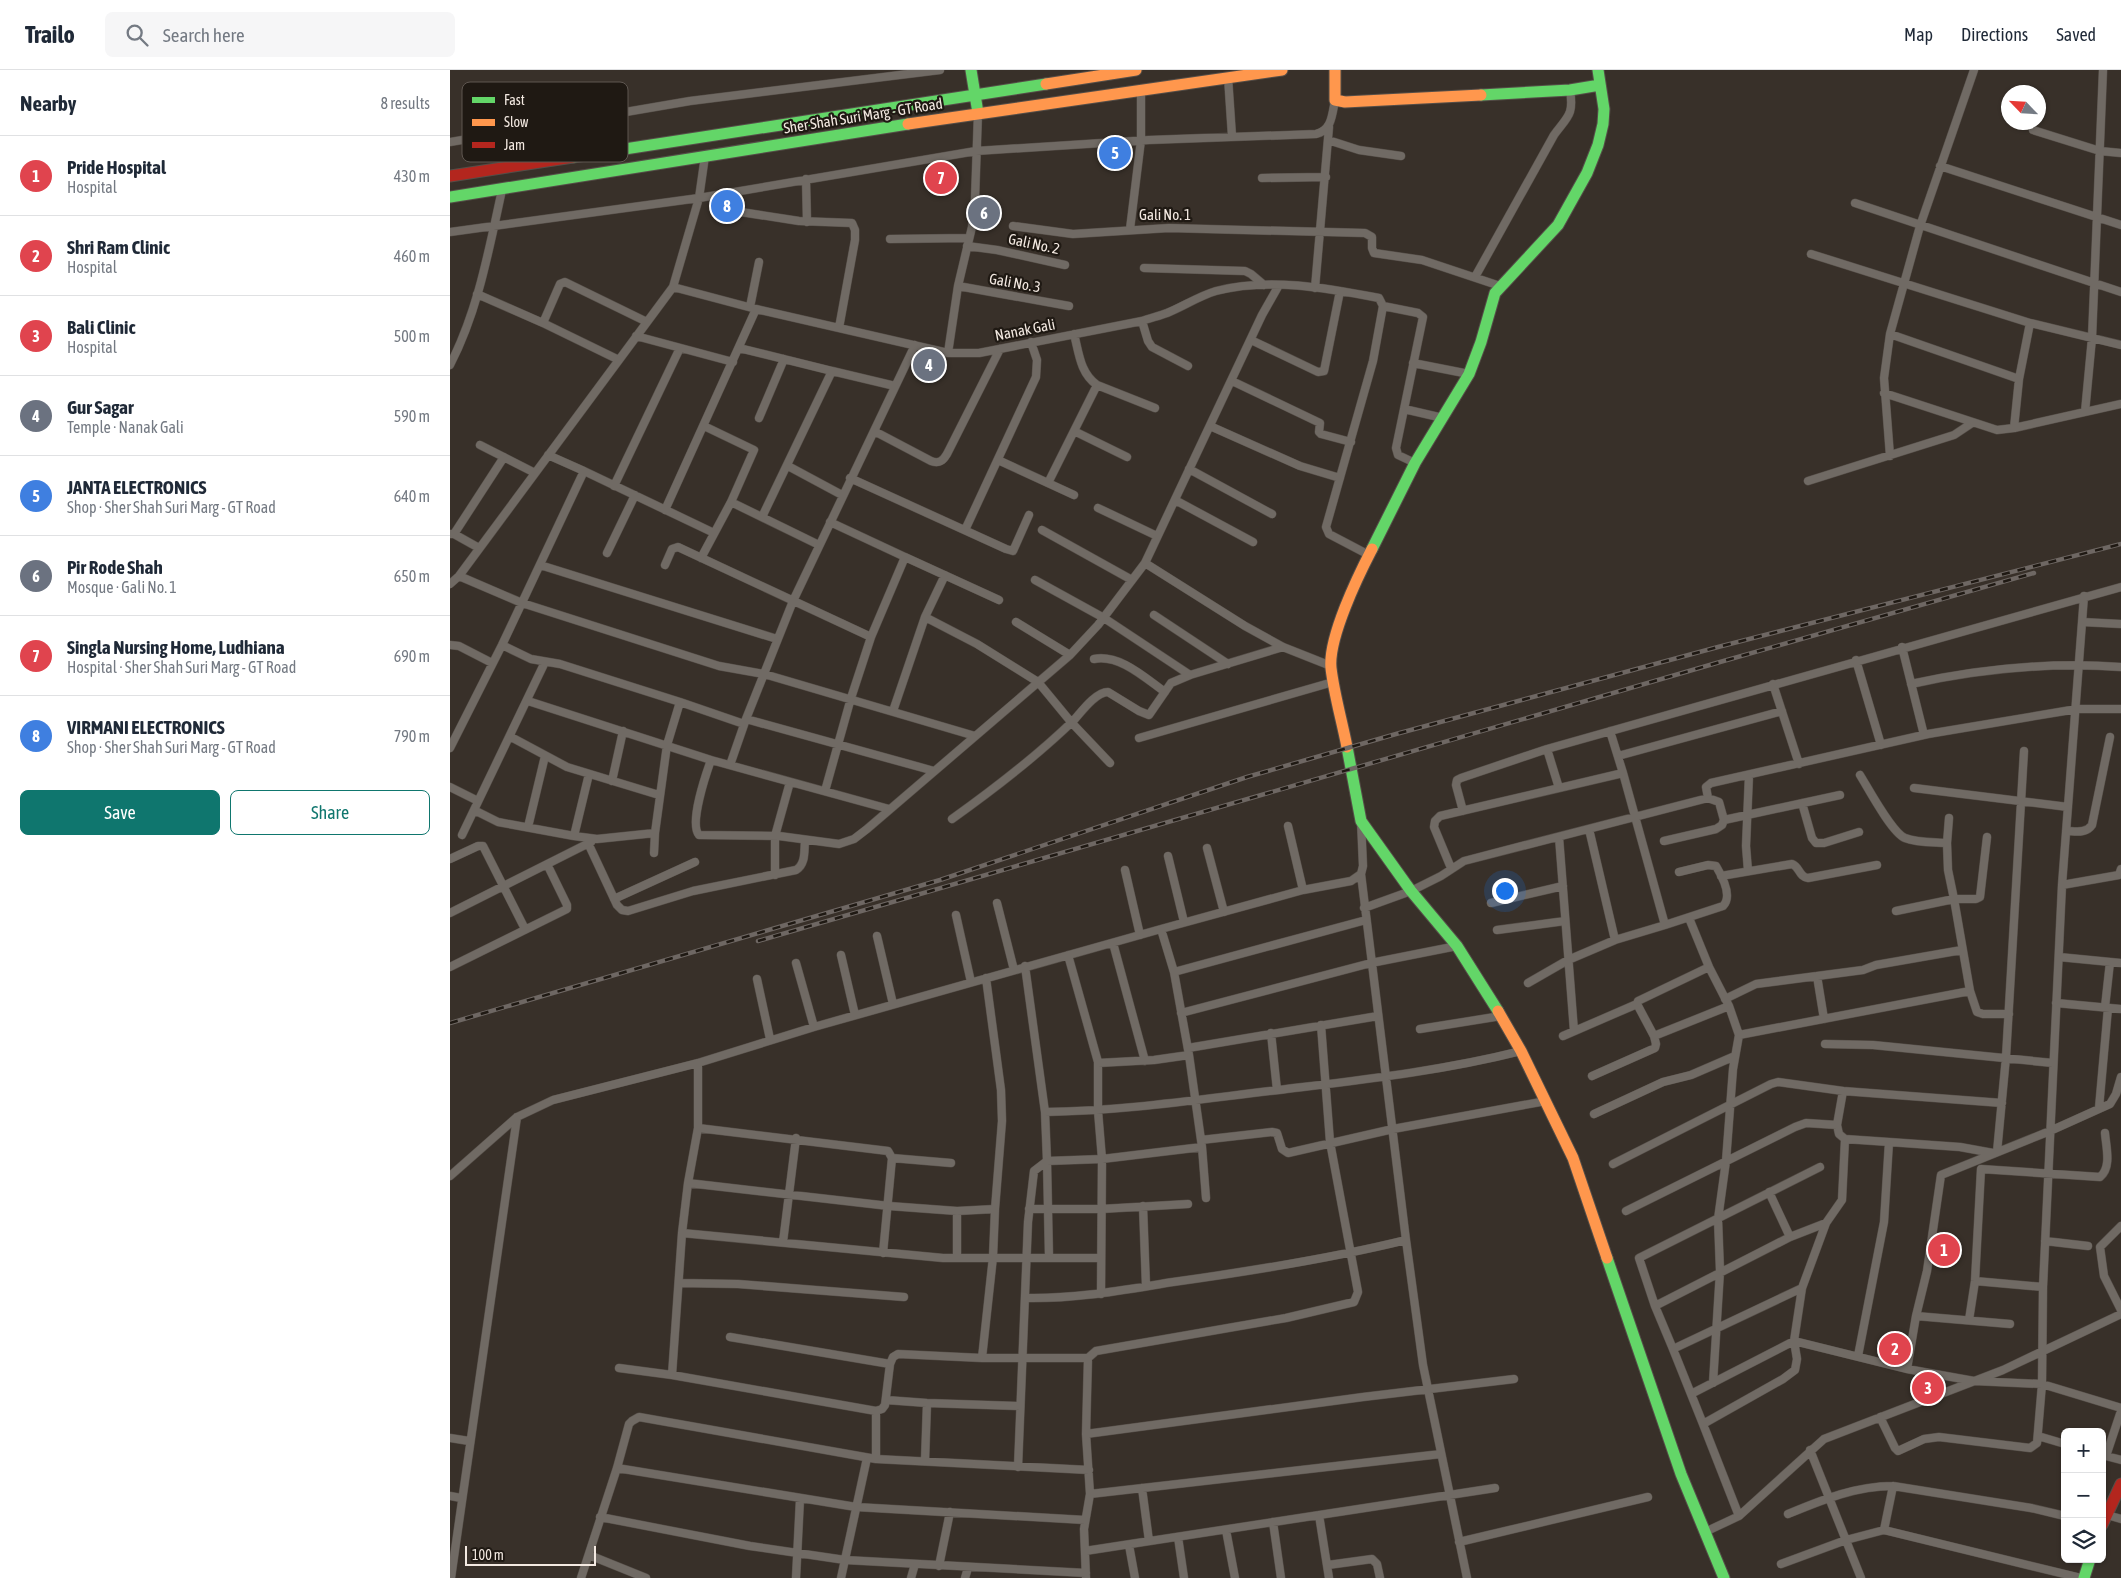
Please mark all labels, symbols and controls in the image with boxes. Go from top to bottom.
search box [105,12,455,57]
text: Trailo [25,21,75,48]
icon: search [123,21,151,49]
text: Search here [163,24,245,46]
text: Map [1904,24,1933,45]
text: Directions [1961,24,2028,45]
text: Saved [2056,24,2096,45]
legend [462,82,628,162]
north arrow [2001,85,2046,130]
text: Nearby [20,91,76,115]
text: Fast [504,92,525,108]
text: 8 results [380,94,430,112]
street label: Sher Shah Suri Marg - GT Road [782,95,944,136]
text: Slow [504,114,529,130]
pin: 5 [1099,134,1131,172]
text: Jam [504,137,525,153]
text: Pride Hospital [67,156,166,178]
pin: 7 [925,159,957,197]
text: 1 [32,167,40,185]
text: 430 m [394,167,430,185]
text: Hospital [67,178,117,196]
pin: 8 [711,187,743,225]
pin: 6 [968,194,1000,232]
street label: Gali No. 1 [1139,206,1191,223]
street label: Gali No. 2 [1007,230,1061,257]
text: Shri Ram Clinic [67,236,170,258]
text: 2 [32,247,40,265]
text: 460 m [394,247,430,265]
text: Hospital [67,258,117,276]
street label: Gali No. 3 [988,270,1042,295]
street label: Nanak Gali [993,315,1057,344]
text: Bali Clinic [67,316,135,338]
text: 3 [32,327,40,345]
text: 500 m [394,327,430,345]
text: Hospital [67,338,117,356]
pin: 4 [913,346,945,384]
text: Gur Sagar [67,396,134,418]
text: 4 [32,407,40,425]
text: 590 m [394,407,430,425]
text: Temple · Nanak Gali [67,418,184,436]
text: JANTA ELECTRONICS [67,476,207,498]
text: 5 [32,487,40,505]
text: 640 m [394,487,430,505]
text: Shop · Sher Shah Suri Marg - GT Road [67,498,276,516]
text: Pir Rode Shah [67,556,163,578]
text: 6 [32,567,40,585]
text: 650 m [394,567,430,585]
text: Mosque · Gali No. 1 [67,578,177,596]
text: Singla Nursing Home, Ludhiana [67,636,285,658]
text: 7 [32,647,40,665]
text: 690 m [394,647,430,665]
text: Hospital · Sher Shah Suri Marg - GT Road [67,658,296,676]
text: VIRMANI ELECTRONICS [67,716,225,738]
text: 8 [32,727,40,745]
text: 790 m [394,727,430,745]
text: Shop · Sher Shah Suri Marg - GT Road [67,738,276,756]
button: Save [20,790,220,835]
button: Share [230,790,430,835]
your location [1492,878,1518,904]
pin: 1 [1928,1231,1960,1269]
pin: 2 [1879,1330,1911,1368]
pin: 3 [1912,1369,1944,1407]
map controls [2061,1428,2106,1563]
button: + [2061,1428,2106,1473]
button: − [2061,1473,2106,1518]
button: layers [2061,1518,2106,1563]
scale bar [465,1543,596,1566]
text: 100 m [472,1547,504,1563]

